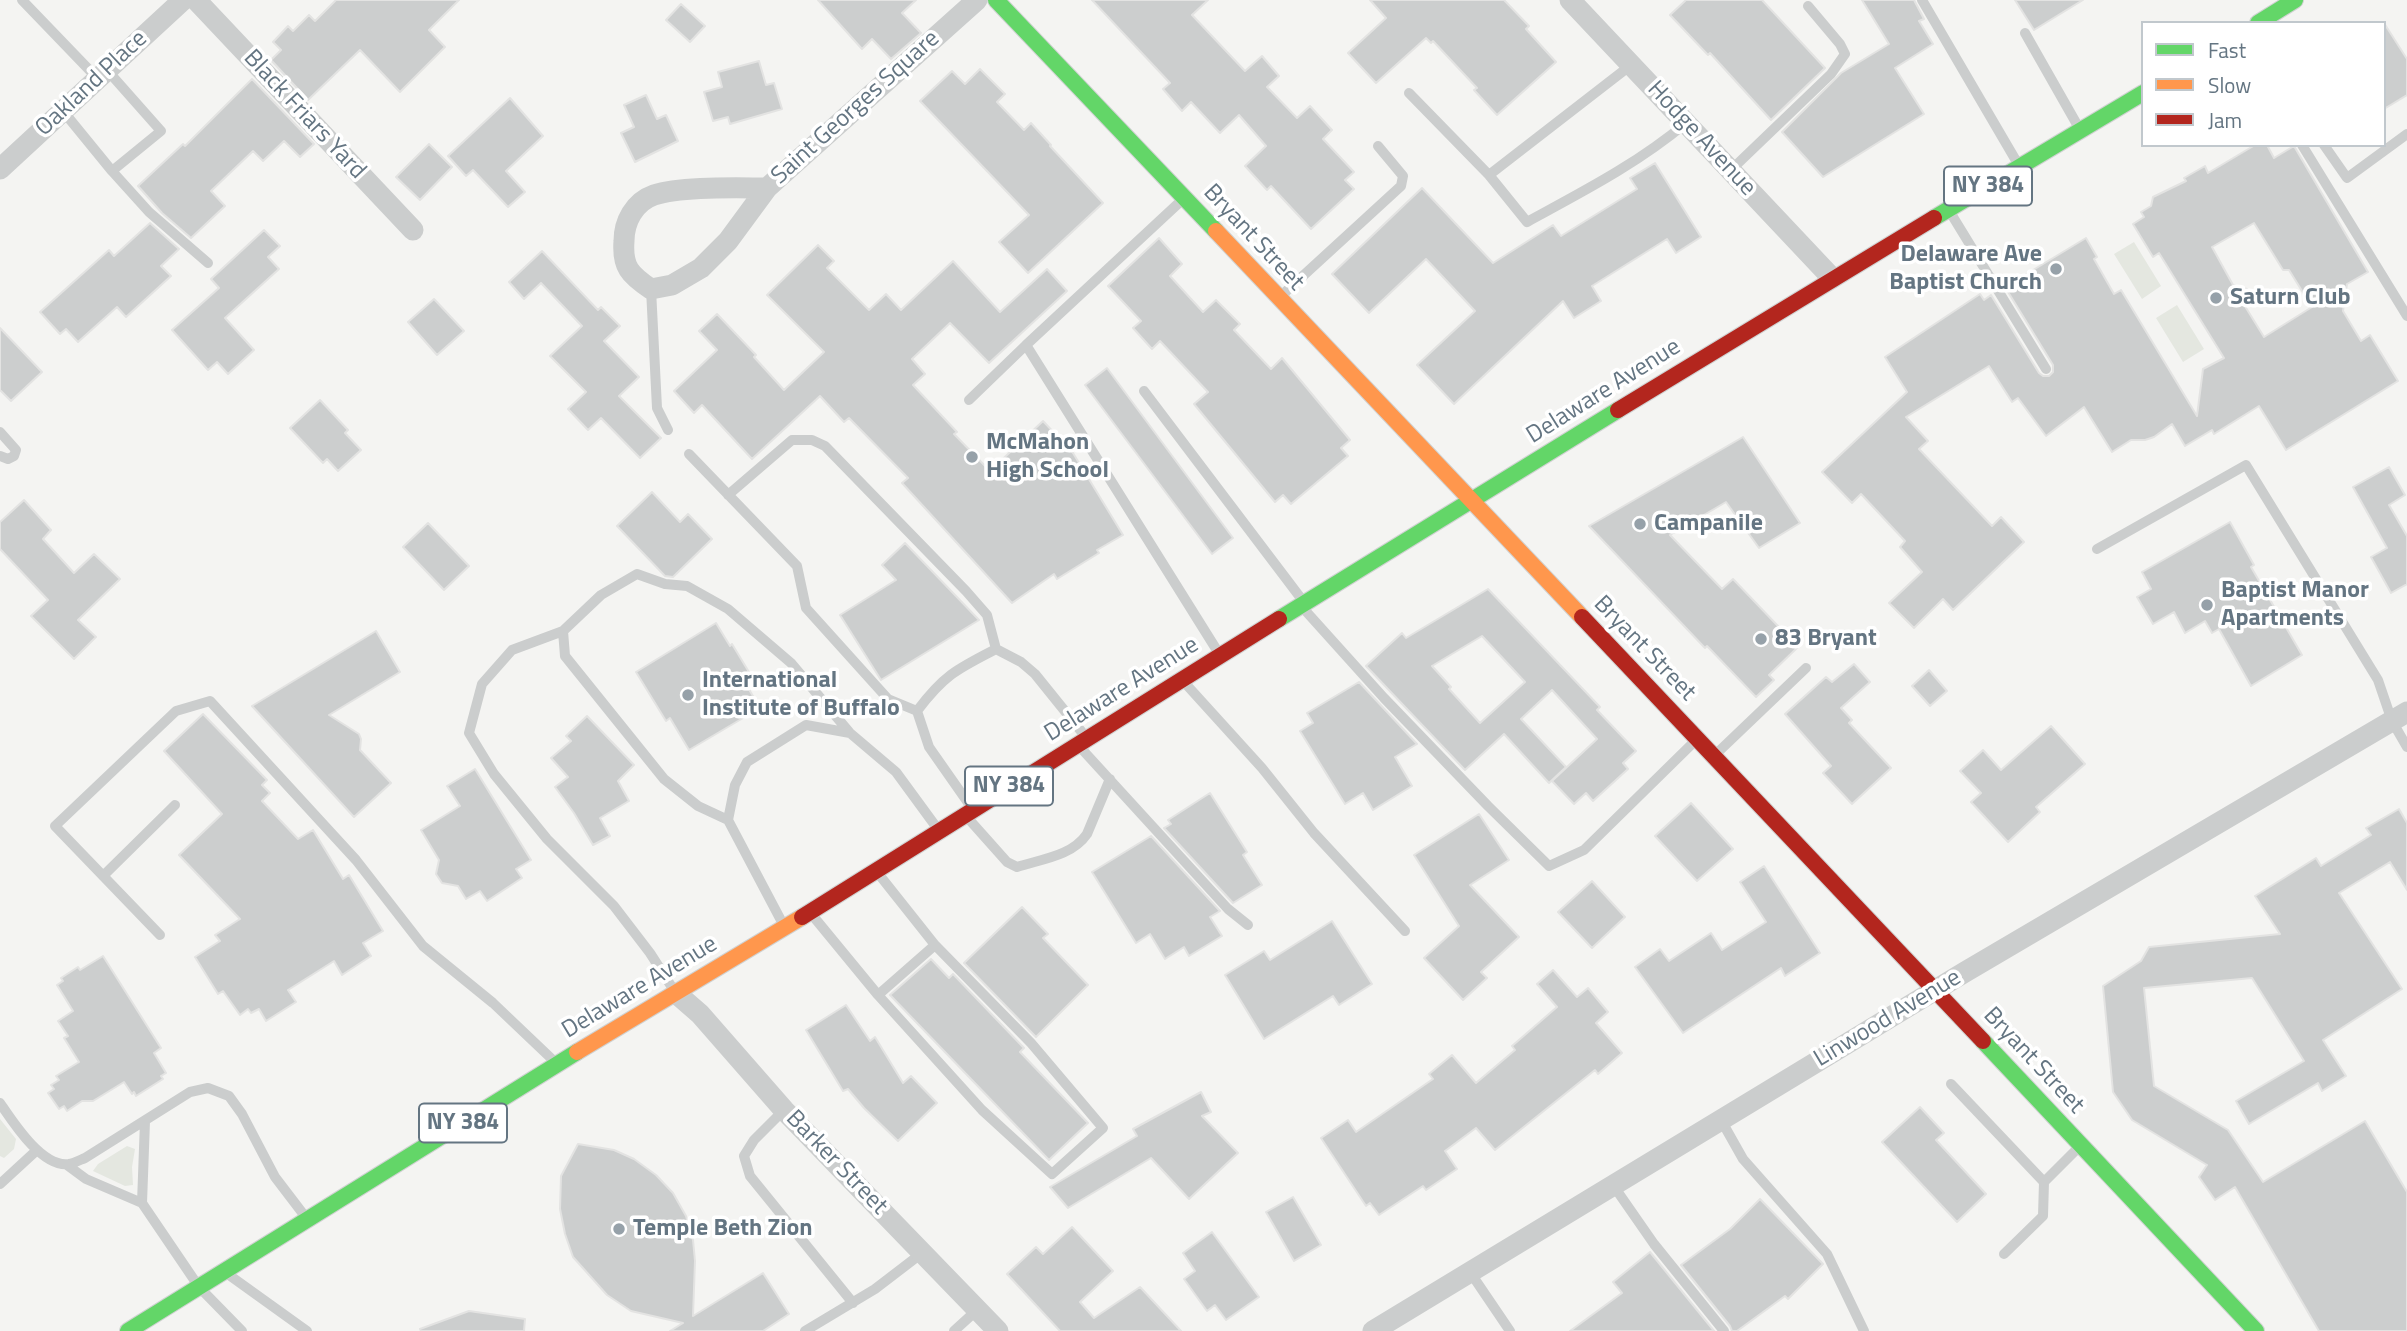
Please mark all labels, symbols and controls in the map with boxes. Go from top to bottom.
legend [2141,21,2386,147]
street label: Oakland Place [30,25,154,143]
street label: Saint Georges Square [766,25,946,191]
text: Fast [2208,34,2246,66]
street label: Black Friars Yard [237,44,371,186]
text: Slow [2208,69,2251,101]
street label: Hodge Avenue [1641,76,1761,202]
text: Jam [2208,104,2242,136]
road number: NY 384 [1944,167,2032,206]
street label: Bryant Street [1196,179,1310,297]
place label: Delaware Ave Baptist Church [1889,241,2042,297]
marker: Delaware Ave Baptist Church [2048,261,2064,277]
place label: Saturn Club [2230,284,2351,312]
marker: Saturn Club [2208,290,2224,306]
street label: Delaware Avenue [1522,333,1686,451]
place label: McMahon High School [986,429,1109,485]
marker: McMahon High School [964,449,980,465]
place label: Campanile [1654,510,1763,538]
marker: Campanile [1632,516,1648,532]
place label: Baptist Manor Apartments [2221,577,2369,633]
street label: Bryant Street [1587,590,1701,708]
marker: Baptist Manor Apartments [2199,597,2215,613]
place label: 83 Bryant [1775,625,1877,653]
street label: Delaware Avenue [1040,631,1204,749]
marker: 83 Bryant [1753,631,1769,647]
place label: International Institute of Buffalo [702,667,900,723]
marker: International Institute of Buffalo [680,687,696,703]
road number: NY 384 [965,766,1053,806]
street label: Delaware Avenue [557,930,723,1046]
street label: Linwood Avenue [1809,964,1967,1074]
street label: Bryant Street [1976,1002,2090,1120]
road number: NY 384 [419,1104,507,1142]
street label: Barker Street [779,1105,893,1221]
place label: Temple Beth Zion [633,1215,813,1243]
marker: Temple Beth Zion [611,1221,627,1237]

